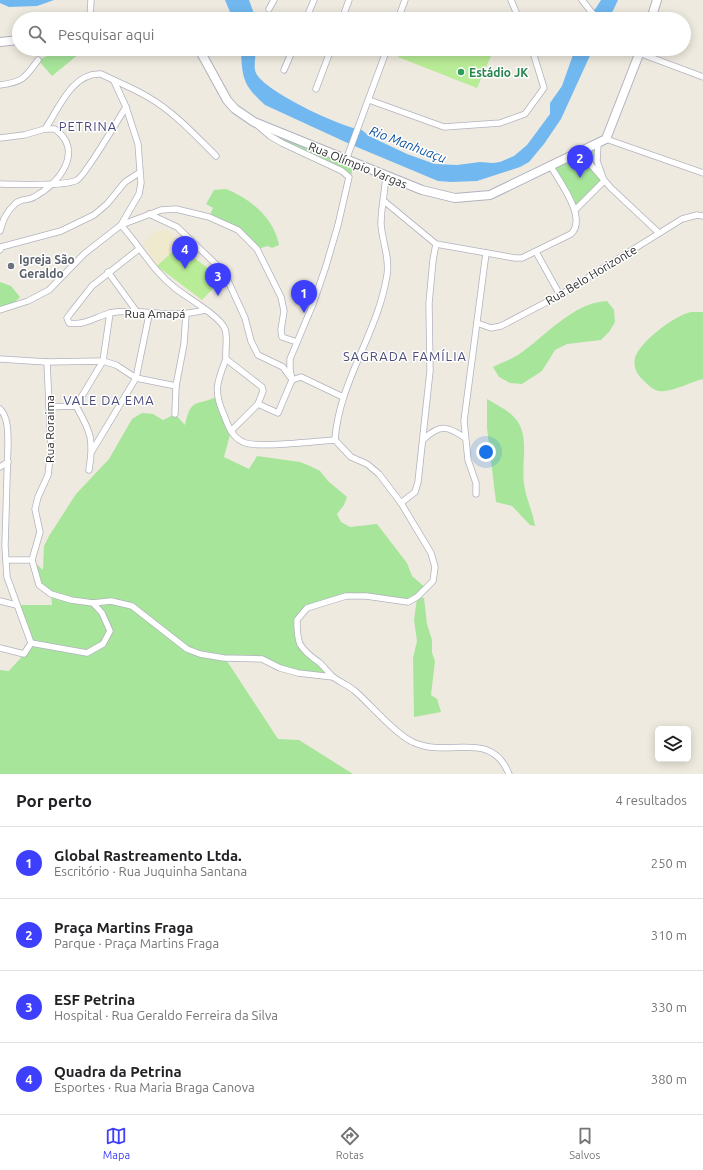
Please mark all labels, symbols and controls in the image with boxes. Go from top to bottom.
search box [12,12,691,56]
icon: search [26,23,48,45]
text: Pesquisar aqui [58,26,154,43]
place label: Estádio JK [469,66,528,79]
marker: Estádio JK [456,67,466,77]
district label: PETRINA [59,119,117,133]
water label: Rio Manhuaçu [368,123,448,165]
street label: Rua Olímpio Vargas [307,139,409,191]
pin: 2 [567,145,593,178]
pin: 4 [172,236,198,269]
street label: Rua Belo Horizonte [543,243,639,307]
place label: Igreja São Geraldo [19,253,75,280]
marker: Igreja São Geraldo [6,261,16,271]
pin: 3 [205,263,231,296]
pin: 1 [291,280,317,313]
street label: Rua Amapá [125,307,185,320]
district label: SAGRADA FAMÍLIA [343,348,467,363]
district label: VALE DA EMA [63,393,155,407]
street label: Rua Roraima [43,395,56,463]
your location [476,442,496,462]
map controls [655,726,691,762]
button: layers [655,726,691,762]
text: Por perto [16,791,92,810]
text: 4 resultados [616,793,687,807]
text: Global Rastreamento Ltda. [54,847,242,864]
text: 1 [25,856,33,870]
text: 250 m [651,856,687,870]
text: Escritório · Rua Juquinha Santana [54,864,247,878]
text: Praça Martins Fraga [54,919,193,936]
text: 2 [25,928,33,942]
text: 310 m [651,928,687,942]
text: Parque · Praça Martins Fraga [54,936,219,950]
text: ESF Petrina [54,991,135,1008]
text: 3 [25,1000,33,1014]
text: 330 m [651,1000,687,1014]
text: Hospital · Rua Geraldo Ferreira da Silva [54,1008,278,1022]
text: Quadra da Petrina [54,1063,182,1080]
text: 4 [25,1072,33,1086]
text: 380 m [651,1072,687,1086]
text: Esportes · Rua Maria Braga Canova [54,1080,255,1094]
tab: Mapa [103,1125,130,1161]
tab: Rotas [336,1125,364,1161]
tab: Salvos [569,1125,600,1161]

